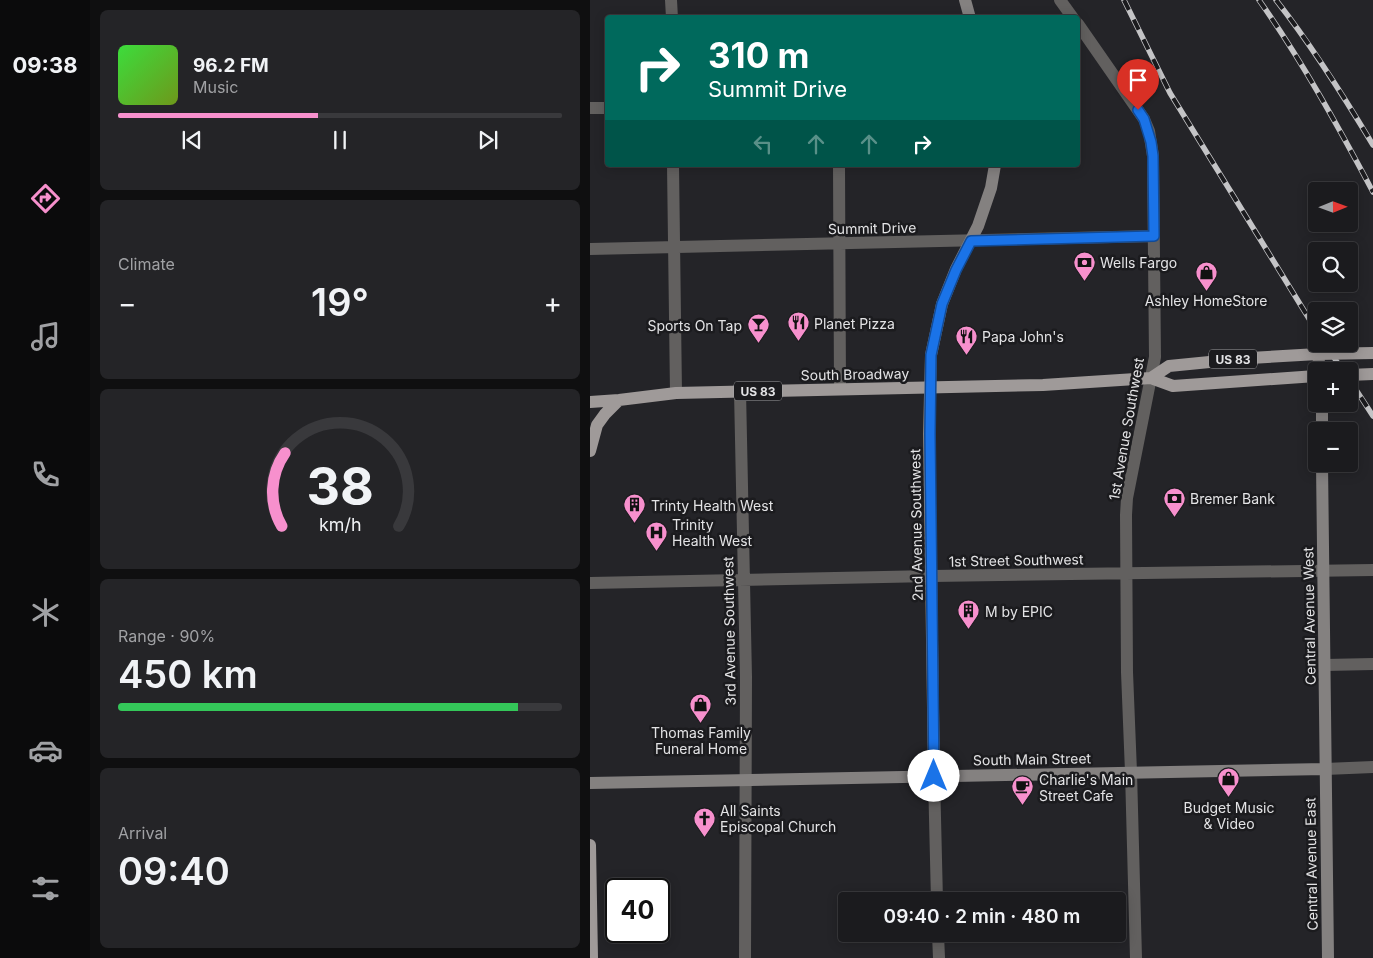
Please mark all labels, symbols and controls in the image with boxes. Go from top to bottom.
text: 310 m [708,34,810,76]
icon: right [625,35,690,100]
text: 09:38 [13,52,78,78]
text: 96.2 FM [193,54,269,77]
pin [1117,59,1159,110]
icon: arrive [1124,66,1152,94]
text: Summit Drive [708,76,847,102]
text: Music [193,77,238,97]
icon: previous [178,126,206,154]
icon: pause [326,126,354,154]
icon: next [474,126,502,154]
icon: left [749,130,777,158]
icon: ahead [802,130,830,158]
icon: ahead [855,130,883,158]
icon: right [908,130,936,158]
icon: directions [28,181,63,216]
north arrow [1308,182,1358,232]
map controls [1308,182,1358,472]
street label: Summit Drive [828,219,916,237]
button: search [1308,242,1358,292]
bank icon: Wells Fargo [1072,250,1096,281]
text: Climate [118,254,175,274]
place label: Wells Fargo [1100,254,1177,271]
shop icon: Ashley HomeStore [1194,260,1218,291]
text: 19° [311,279,369,325]
text: − [118,286,137,320]
text: + [543,286,562,320]
place label: Ashley HomeStore [1145,292,1267,309]
button: layers [1308,302,1358,352]
restaurant icon: Planet Pizza [786,311,810,342]
bar icon: Sports On Tap [746,313,770,344]
place label: Planet Pizza [814,315,895,332]
place label: Sports On Tap [647,317,742,334]
icon: music [28,319,63,354]
restaurant icon: Papa John's [954,324,978,355]
place label: Papa John's [982,328,1064,345]
road number: US 83 [1209,349,1257,368]
street label: 1st Avenue Southwest [1105,356,1147,502]
button: + [1308,362,1358,412]
street label: South Broadway [801,365,910,383]
road number: US 83 [734,382,782,401]
button: − [1308,422,1358,472]
street label: 2nd Avenue Southwest [906,448,926,601]
text: 38 [306,455,374,518]
icon: phone [28,457,63,492]
bank icon: Bremer Bank [1162,486,1186,517]
place label: Bremer Bank [1190,490,1275,507]
building icon: Trinty Health West [623,493,647,524]
place label: Trinty Health West [651,497,774,514]
text: km/h [319,514,361,535]
place label: Trinity Health West [672,516,753,549]
hospital icon: Trinity Health West [644,520,668,551]
street label: Central Avenue West [1299,546,1319,685]
street label: 1st Street Southwest [948,550,1084,570]
street label: 3rd Avenue Southwest [719,556,739,706]
icon: climate [28,595,63,630]
building icon: M by EPIC [957,599,981,630]
place label: M by EPIC [985,603,1053,620]
text: Range · 90% [118,626,215,646]
text: 450 km [118,651,258,697]
shop icon: Thomas Family Funeral Home [689,692,713,723]
place label: Thomas Family Funeral Home [651,724,751,757]
icon: car [28,733,63,768]
position arrow [907,749,959,801]
street label: South Main Street [973,749,1092,769]
shop icon: Budget Music & Video [1217,767,1241,798]
place label: Charlie's Main Street Cafe [1039,771,1133,804]
cafe icon: Charlie's Main Street Cafe [1011,775,1035,806]
street label: Central Avenue East [1301,797,1321,931]
place label: Budget Music & Video [1184,799,1274,832]
place label: All Saints Episcopal Church [720,802,836,835]
church icon: All Saints Episcopal Church [692,806,716,837]
text: Arrival [118,823,167,843]
text: 09:40 [118,848,230,894]
icon: filters [28,871,63,906]
speed limit sign: 40 [605,878,670,943]
text: 09:40 · 2 min · 480 m [884,905,1080,928]

